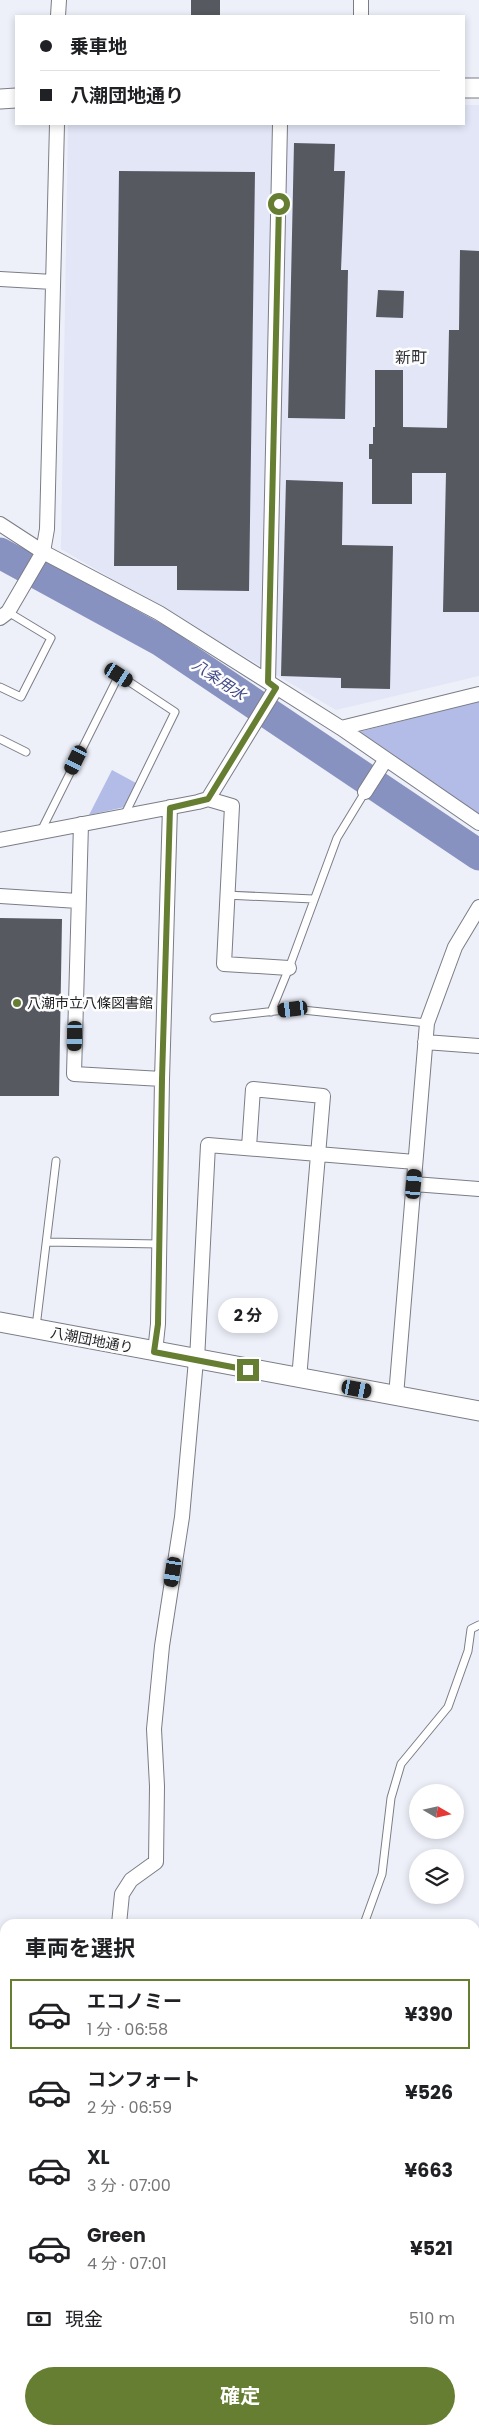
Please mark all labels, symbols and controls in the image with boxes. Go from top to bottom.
text: 乗車地 [70,33,127,60]
text: 八潮団地通り [70,82,184,109]
route start [268,193,290,215]
district label: 新町 [395,346,427,369]
water label: 八条用水 [189,654,252,706]
car [102,661,135,689]
car [62,743,89,777]
place label: 八潮市立八條図書館 [27,993,153,1013]
marker: 八潮市立八條図書館 [11,997,23,1009]
car [277,1000,308,1018]
car [67,1021,82,1051]
car [405,1168,422,1200]
callout: 2 分 [218,1298,278,1332]
text: 2 分 [234,1304,262,1327]
street label: 八潮団地通り [49,1322,135,1358]
route end [237,1359,259,1381]
car [340,1379,373,1399]
car [163,1556,182,1588]
north arrow [409,1784,464,1839]
map controls [409,1784,464,1904]
button: layers [409,1849,464,1904]
text: 車両を選択 [25,1933,135,1964]
text: エコノミー [87,1988,182,2015]
icon: car [27,1992,72,2037]
text: ¥390 [405,2001,453,2028]
text: 1 分 · 06:58 [87,2018,168,2041]
text: コンフォート [87,2066,200,2093]
icon: car [27,2070,72,2115]
text: ¥526 [405,2079,453,2106]
text: 2 分 · 06:59 [87,2096,172,2119]
text: XL [87,2144,110,2171]
icon: car [27,2148,72,2193]
text: ¥663 [405,2157,453,2184]
text: 3 分 · 07:00 [87,2174,171,2197]
text: Green [87,2222,146,2249]
icon: car [27,2226,72,2271]
text: ¥521 [410,2235,453,2262]
text: 4 分 · 07:01 [87,2252,167,2275]
icon: cash [25,2305,53,2333]
text: 現金 [65,2306,103,2333]
text: 510 m [409,2307,455,2330]
button: 確定 [25,2367,455,2425]

